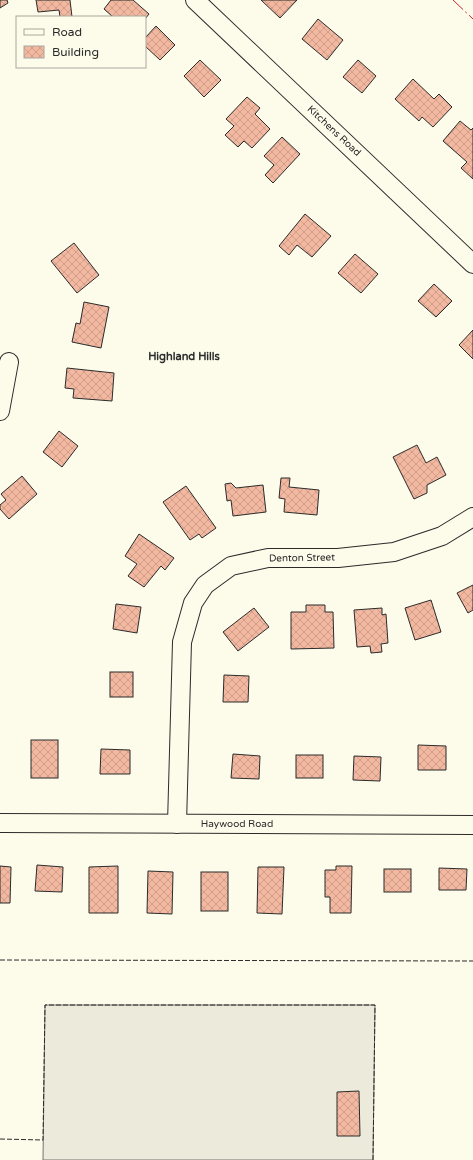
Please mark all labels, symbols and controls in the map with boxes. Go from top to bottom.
legend [16,16,146,68]
text: Road [52,25,82,39]
text: Building [52,45,99,59]
street label: Kitchens Road [305,103,363,159]
district label: Highland Hills [148,350,221,364]
street label: Denton Street [269,551,335,565]
street label: Haywood Road [201,818,273,830]

